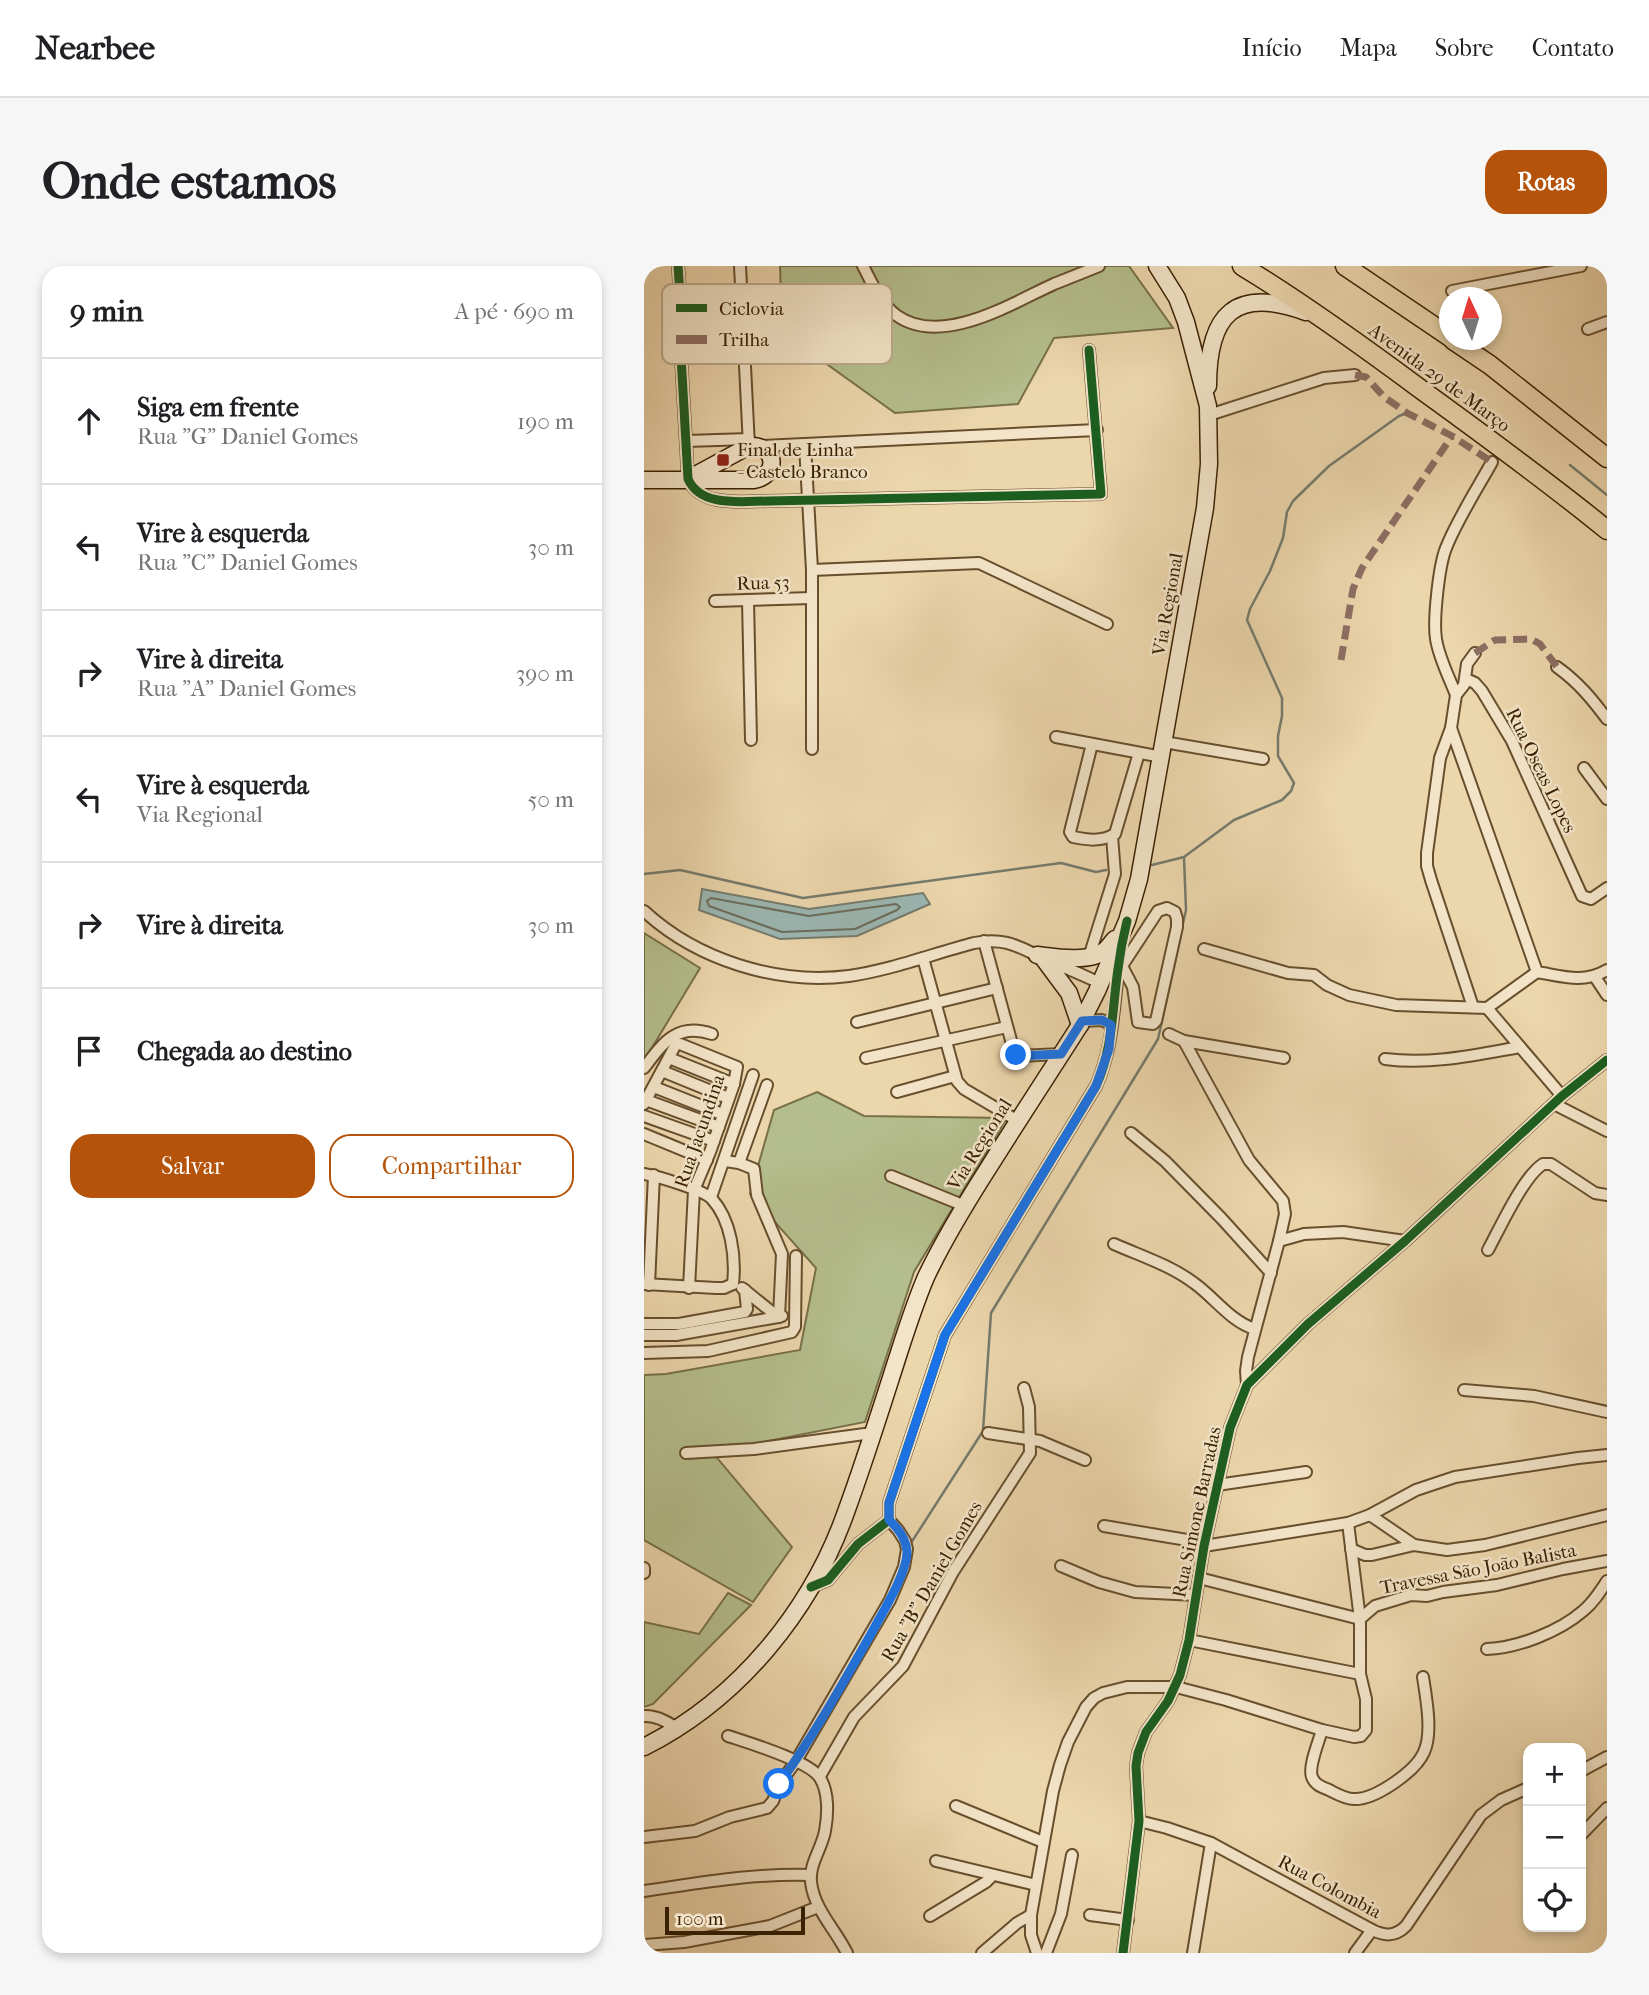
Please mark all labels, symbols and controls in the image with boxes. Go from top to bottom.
text: Nearbee [35,29,155,68]
text: Início [1242,34,1302,62]
text: Mapa [1340,34,1397,62]
text: Sobre [1435,34,1494,62]
text: Contato [1532,34,1614,62]
button: Rotas [1485,150,1607,214]
text: Onde estamos [42,153,336,211]
legend [662,284,892,364]
north arrow [1439,287,1502,350]
text: 9 min [70,294,143,329]
text: A pé · 690 m [455,298,574,325]
text: Ciclovia [719,298,784,320]
street label: Avenida 29 de Março [1363,318,1515,437]
text: Trilha [719,329,769,351]
text: Siga em frente [137,392,299,423]
icon: ahead [70,402,108,440]
text: 190 m [517,408,574,435]
text: Rua "G" Daniel Gomes [137,423,358,450]
place label: Final de Linha - Castelo Branco [737,439,868,483]
marker: Final de Linha - Castelo Branco [715,452,731,468]
text: Vire à esquerda [137,518,309,549]
icon: left [70,528,108,566]
text: 30 m [528,534,574,561]
text: Rua "C" Daniel Gomes [137,549,358,576]
street label: Via Regional [1148,551,1188,658]
street label: Rua 53 [736,571,790,595]
text: Vire à direita [137,644,283,675]
icon: right [70,654,108,692]
text: 390 m [516,660,574,687]
text: Rua "A" Daniel Gomes [137,675,356,702]
street label: Rua Oseas Lopes [1501,704,1581,837]
text: Vire à esquerda [137,770,309,801]
icon: left [70,780,108,818]
text: 50 m [527,786,574,813]
text: Via Regional [137,801,263,828]
icon: right [70,906,108,944]
text: Vire à direita [137,910,283,941]
text: 30 m [528,912,574,939]
icon: arrive [70,1032,108,1070]
text: Chegada ao destino [137,1036,352,1067]
route end [1000,1039,1031,1070]
street label: Rua Jacundina [670,1072,730,1191]
street label: Via Regional [942,1095,1017,1195]
button: Salvar [70,1134,315,1198]
button: Compartilhar [329,1134,574,1198]
street label: Rua Simone Barradas [1168,1425,1226,1600]
street label: Rua "B" Daniel Gomes [877,1497,987,1666]
street label: Travessa São João Balista [1378,1539,1578,1599]
map controls [1523,1743,1586,1932]
button: + [1523,1743,1586,1806]
route start [763,1768,794,1799]
button: − [1523,1806,1586,1869]
street label: Rua Colombia [1274,1850,1385,1923]
button: locate [1523,1869,1586,1932]
scale bar [665,1904,805,1936]
text: 100 m [676,1908,724,1930]

